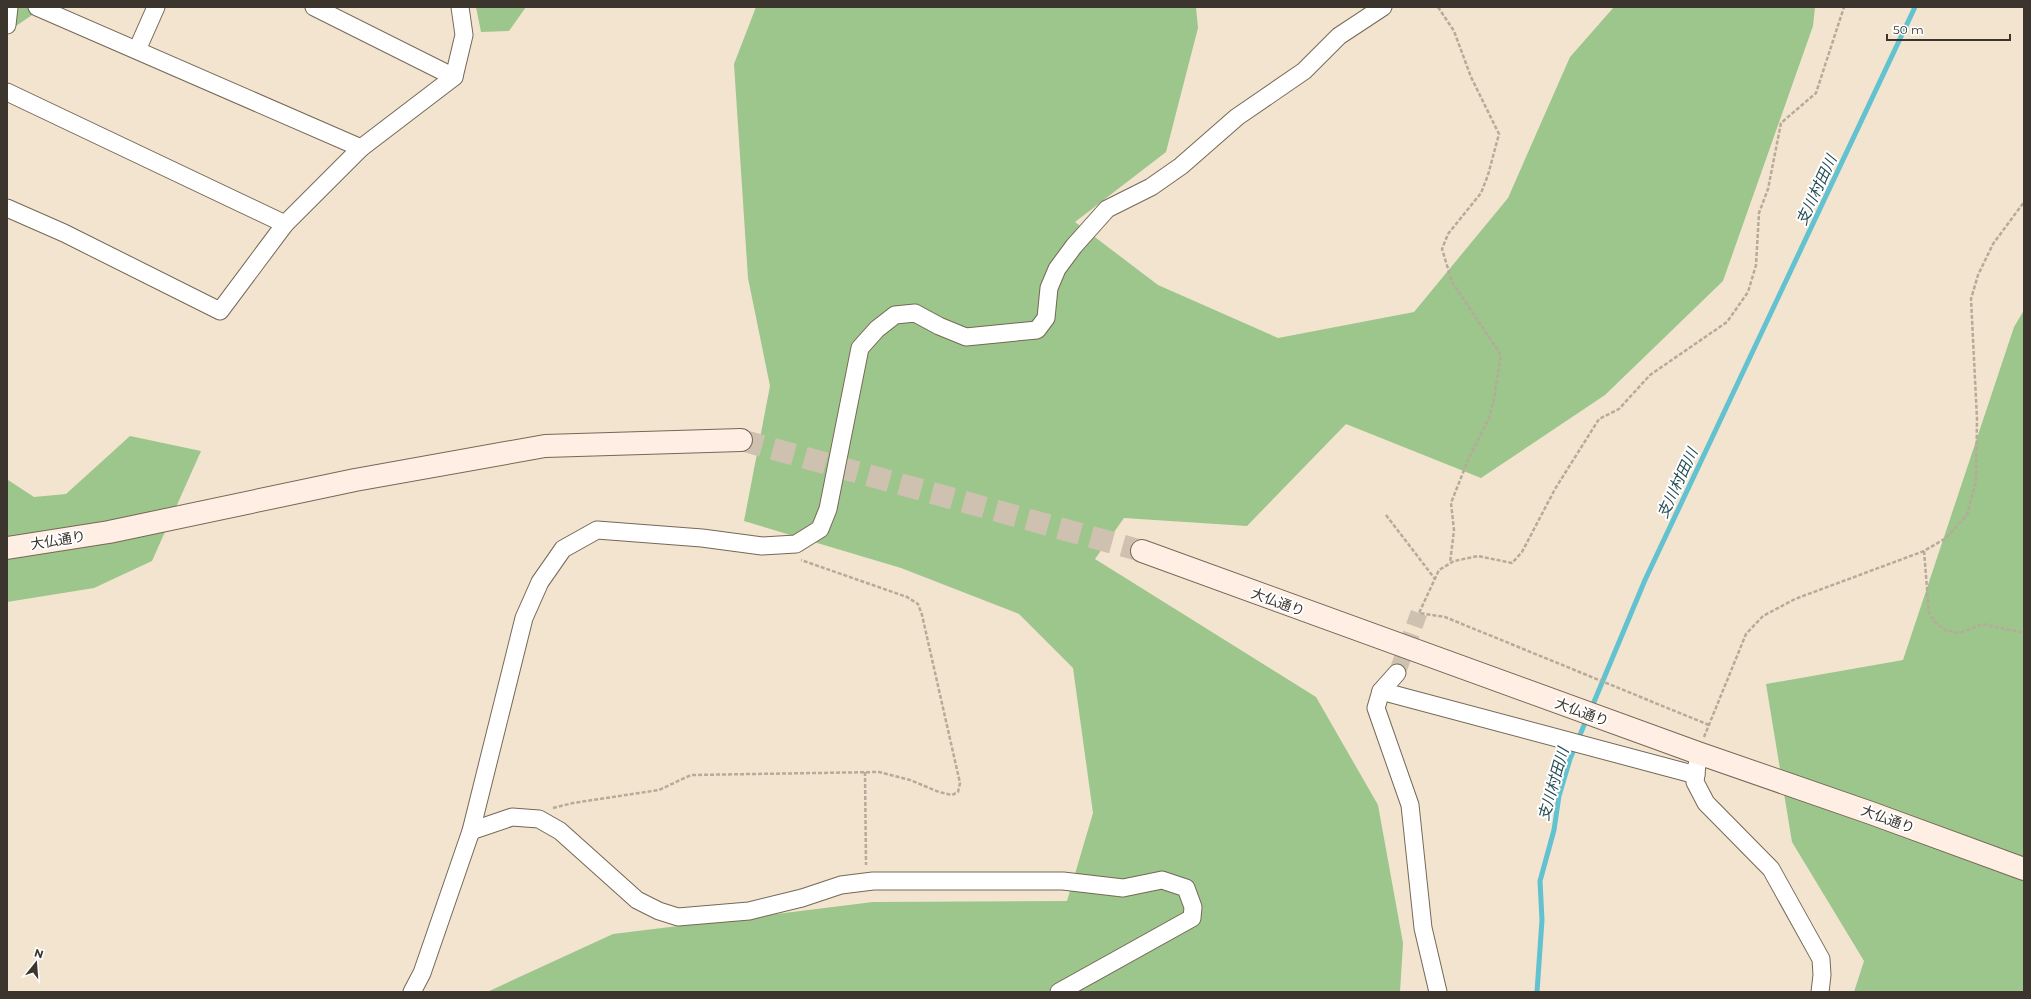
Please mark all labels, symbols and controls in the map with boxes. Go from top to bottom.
scale bar [1887,16,2010,42]
text: 50 m [1893,22,1924,37]
water label: 支川村田川 [1792,150,1841,228]
water label: 支川村田川 [1653,443,1702,521]
street label: 大仏通り [29,527,87,553]
street label: 大仏通り [1249,584,1307,620]
street label: 大仏通り [1553,694,1611,730]
water label: 支川村田川 [1534,743,1573,823]
street label: 大仏通り [1859,801,1917,837]
north arrow [16,943,56,983]
text: N [33,945,45,961]

